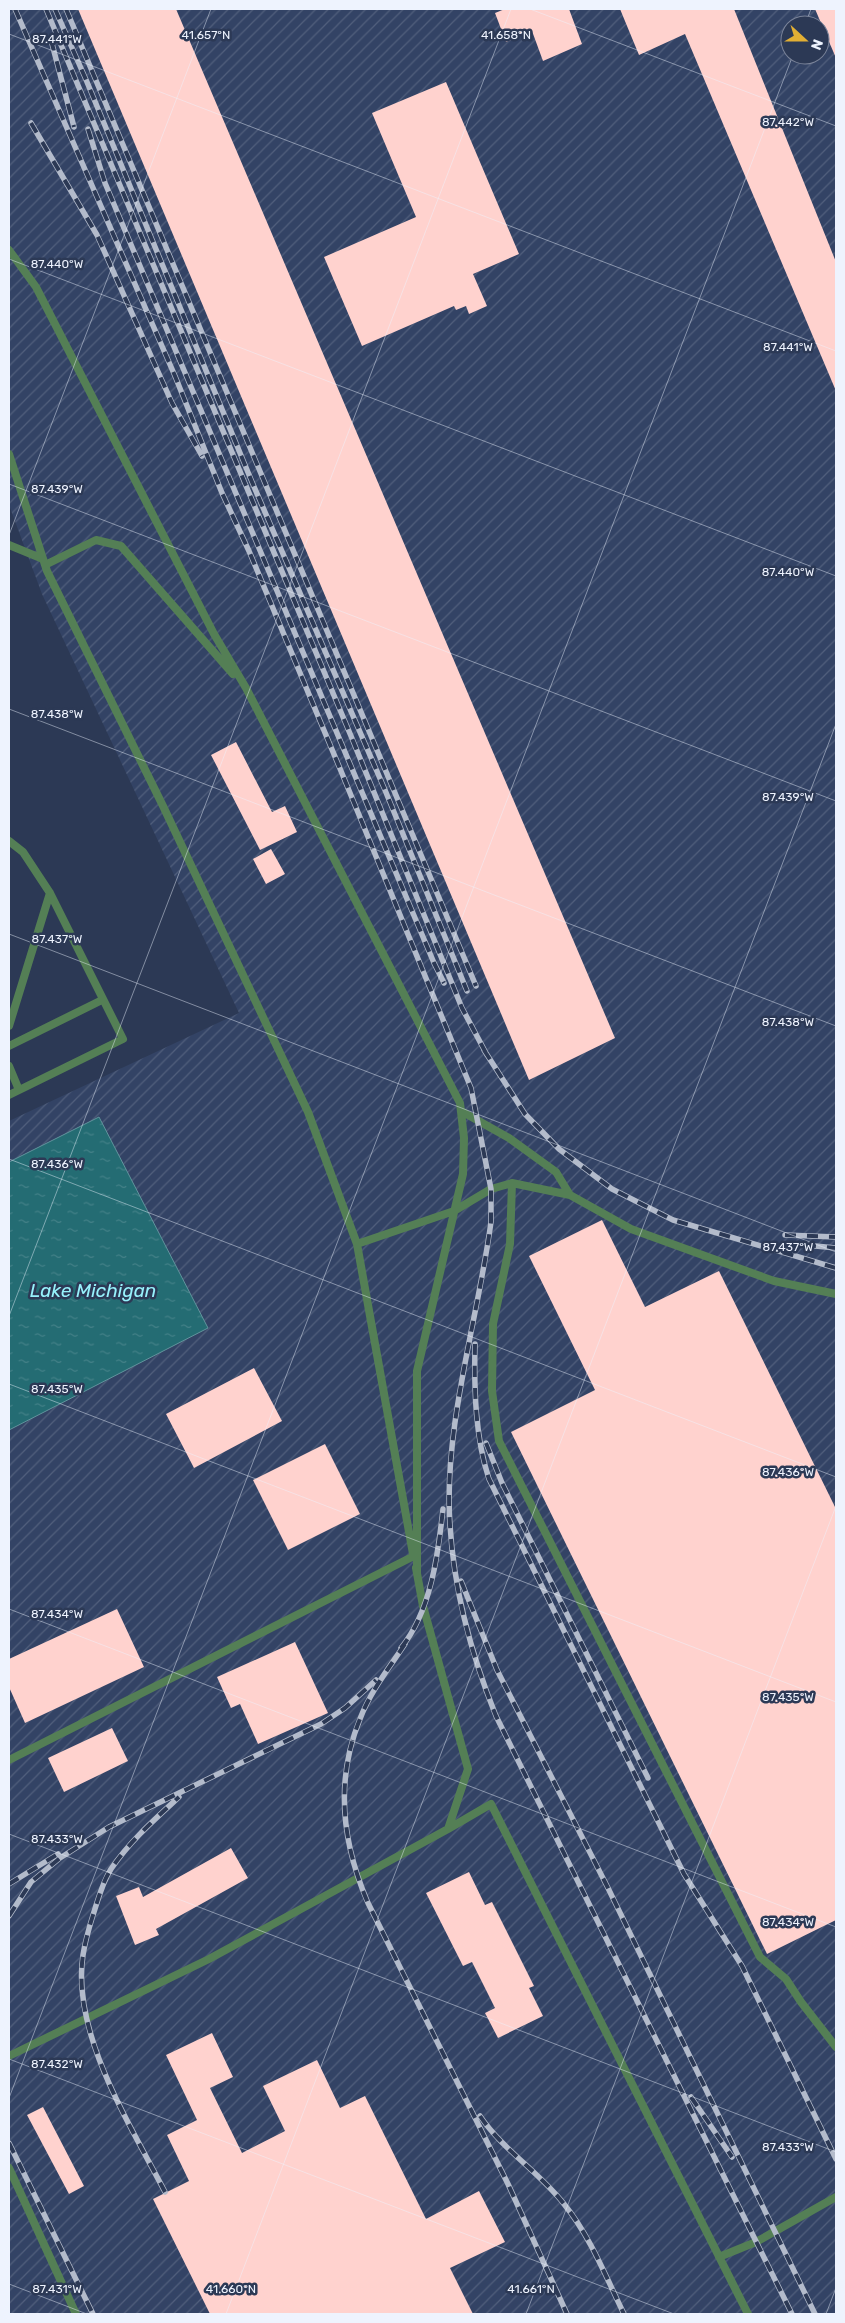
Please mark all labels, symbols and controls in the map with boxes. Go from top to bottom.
north arrow [780,15,830,65]
text: 41.657°N [182,28,230,42]
text: 41.658°N [481,28,531,42]
text: 87.441°W [32,32,82,46]
text: N [807,37,826,52]
text: 87.442°W [762,115,814,129]
text: 87.440°W [31,257,84,271]
text: 87.441°W [763,340,813,354]
text: 87.439°W [31,482,83,496]
text: 87.440°W [762,565,815,579]
text: 87.438°W [31,707,84,721]
text: 87.439°W [762,790,814,804]
text: 87.437°W [32,932,83,946]
text: 87.438°W [762,1015,815,1029]
text: 87.436°W [31,1157,83,1171]
text: 87.437°W [763,1240,814,1254]
water label: Lake Michigan [30,1279,156,1302]
text: 87.435°W [31,1382,83,1396]
text: 87.436°W [762,1465,814,1479]
text: 87.434°W [31,1607,83,1621]
text: 87.435°W [762,1690,814,1704]
text: 87.433°W [31,1832,83,1846]
text: 87.434°W [762,1915,814,1929]
text: 87.432°W [31,2057,83,2071]
text: 87.433°W [762,2140,814,2154]
text: 87.431°W [32,2282,82,2296]
text: 41.660°N [206,2282,256,2296]
text: 41.661°N [507,2282,555,2296]

